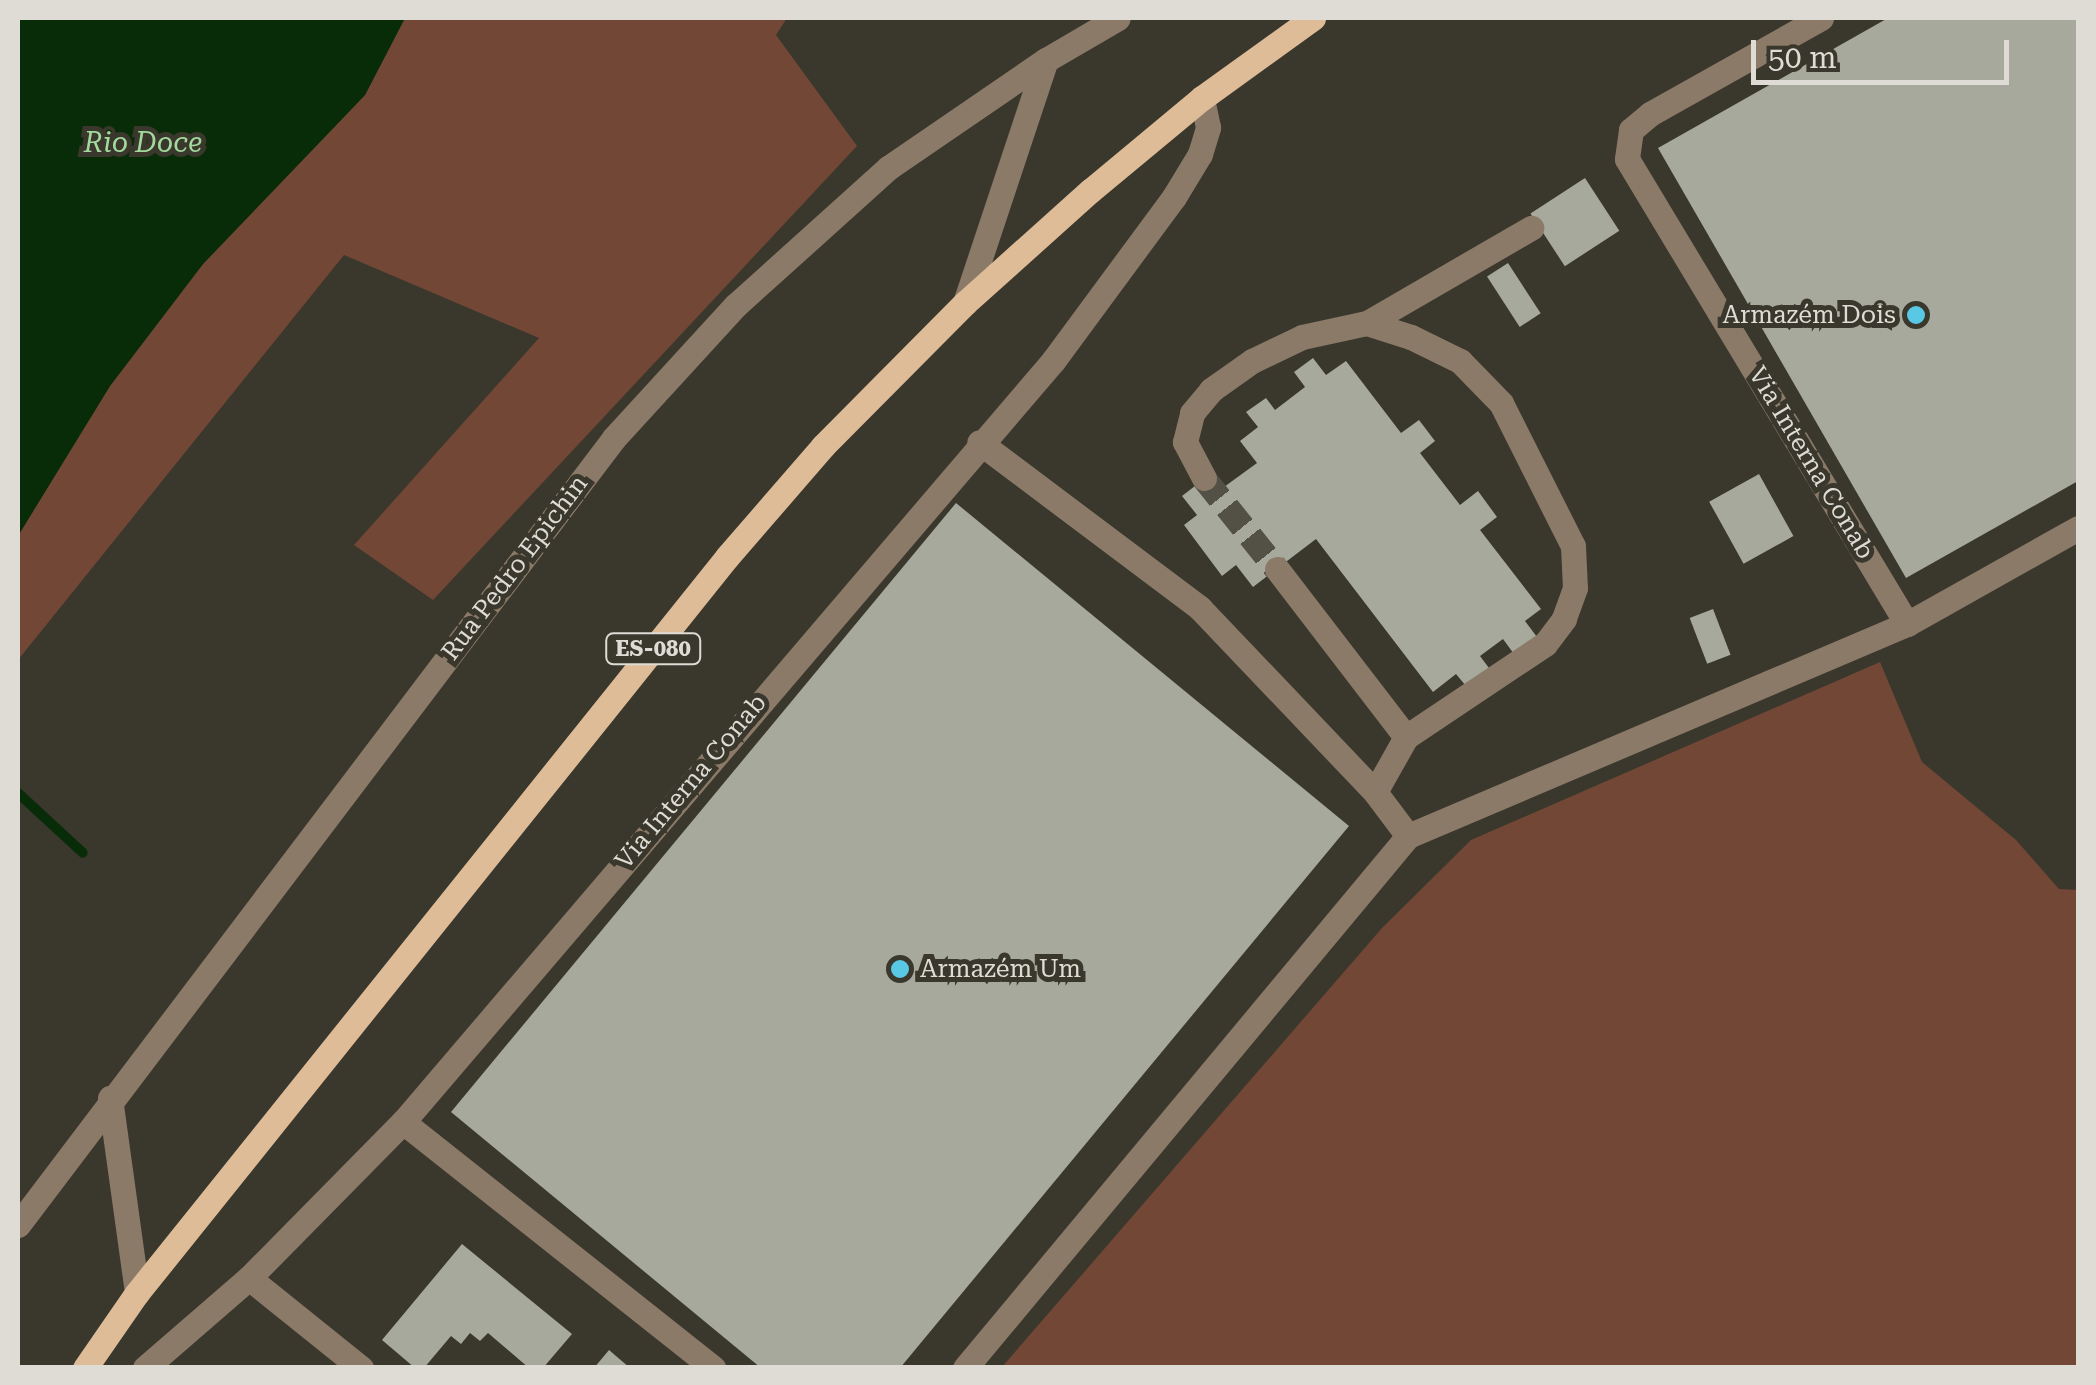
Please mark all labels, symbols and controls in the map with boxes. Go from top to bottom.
scale bar [1756,20,2014,82]
text: 50 m [1768,40,1837,75]
water label: Rio Doce [84,126,202,160]
place label: Armazém Dois [1723,300,1896,330]
marker: Armazém Dois [1905,304,1927,326]
street label: Via Interna Conab [1742,361,1880,565]
street label: Rua Pedro Epichin [436,470,594,666]
road number: ES-080 [603,632,703,666]
street label: Via Interna Conab [609,688,773,876]
place label: Armazém Um [920,954,1081,984]
marker: Armazém Um [889,958,911,980]

